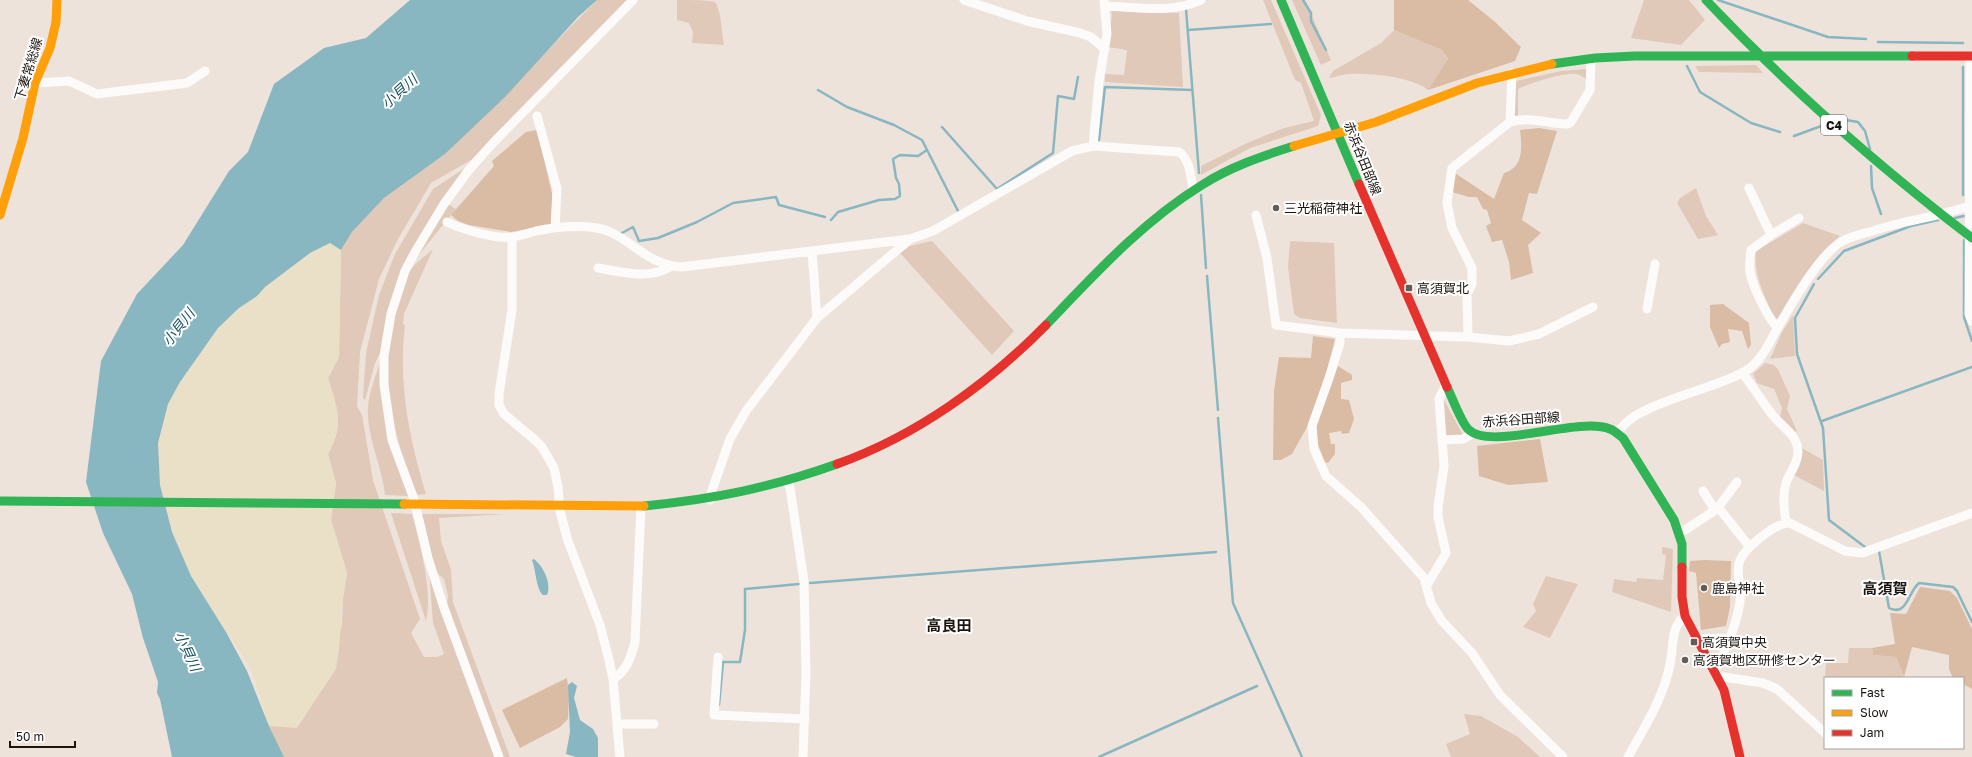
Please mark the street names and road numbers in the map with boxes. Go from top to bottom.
street label: 下妻常総線 [11,36,45,102]
road number: C4 [1821,115,1847,135]
street label: 赤浜谷田部線 [1341,119,1385,197]
street label: 赤浜谷田部線 [1482,408,1560,430]

